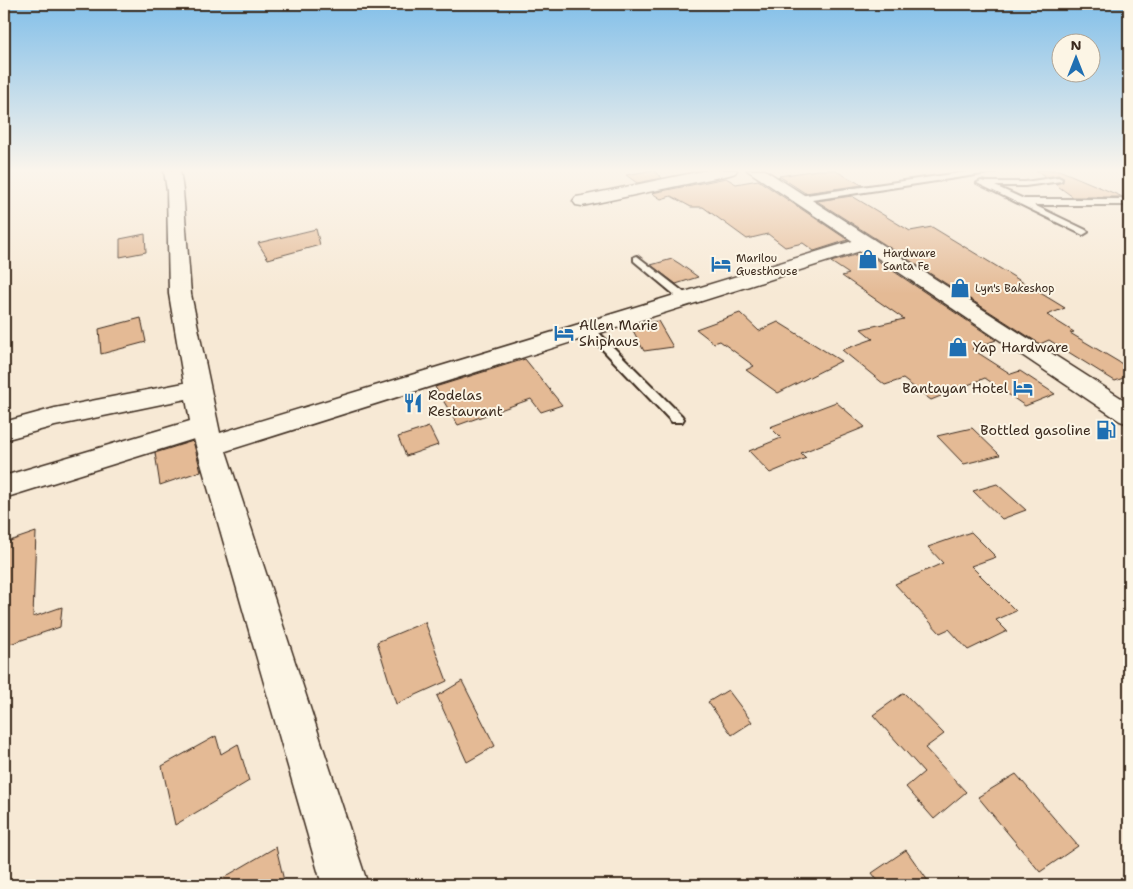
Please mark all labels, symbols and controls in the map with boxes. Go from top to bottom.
north arrow [1050,32,1100,82]
text: N [1070,36,1082,54]
place label: Hardware Santa Fe [883,246,936,274]
shop icon: Hardware Santa Fe [857,248,879,270]
place label: Marilou Guesthouse [736,251,798,279]
hotel icon: Marilou Guesthouse [710,253,732,275]
shop icon: Lyn's Bakeshop [949,277,971,299]
place label: Lyn's Bakeshop [975,281,1054,296]
place label: Allen Marie Shiphaus [579,316,658,350]
hotel icon: Allen Marie Shiphaus [553,322,575,344]
shop icon: Yap Hardware [947,336,969,358]
place label: Yap Hardware [973,338,1069,356]
hotel icon: Bantayan Hotel [1012,377,1034,399]
place label: Bantayan Hotel [902,379,1009,397]
place label: Rodelas Restaurant [428,386,503,420]
restaurant icon: Rodelas Restaurant [402,392,424,414]
fuel station icon: Bottled gasoline [1095,419,1117,441]
place label: Bottled gasoline [980,421,1091,439]

